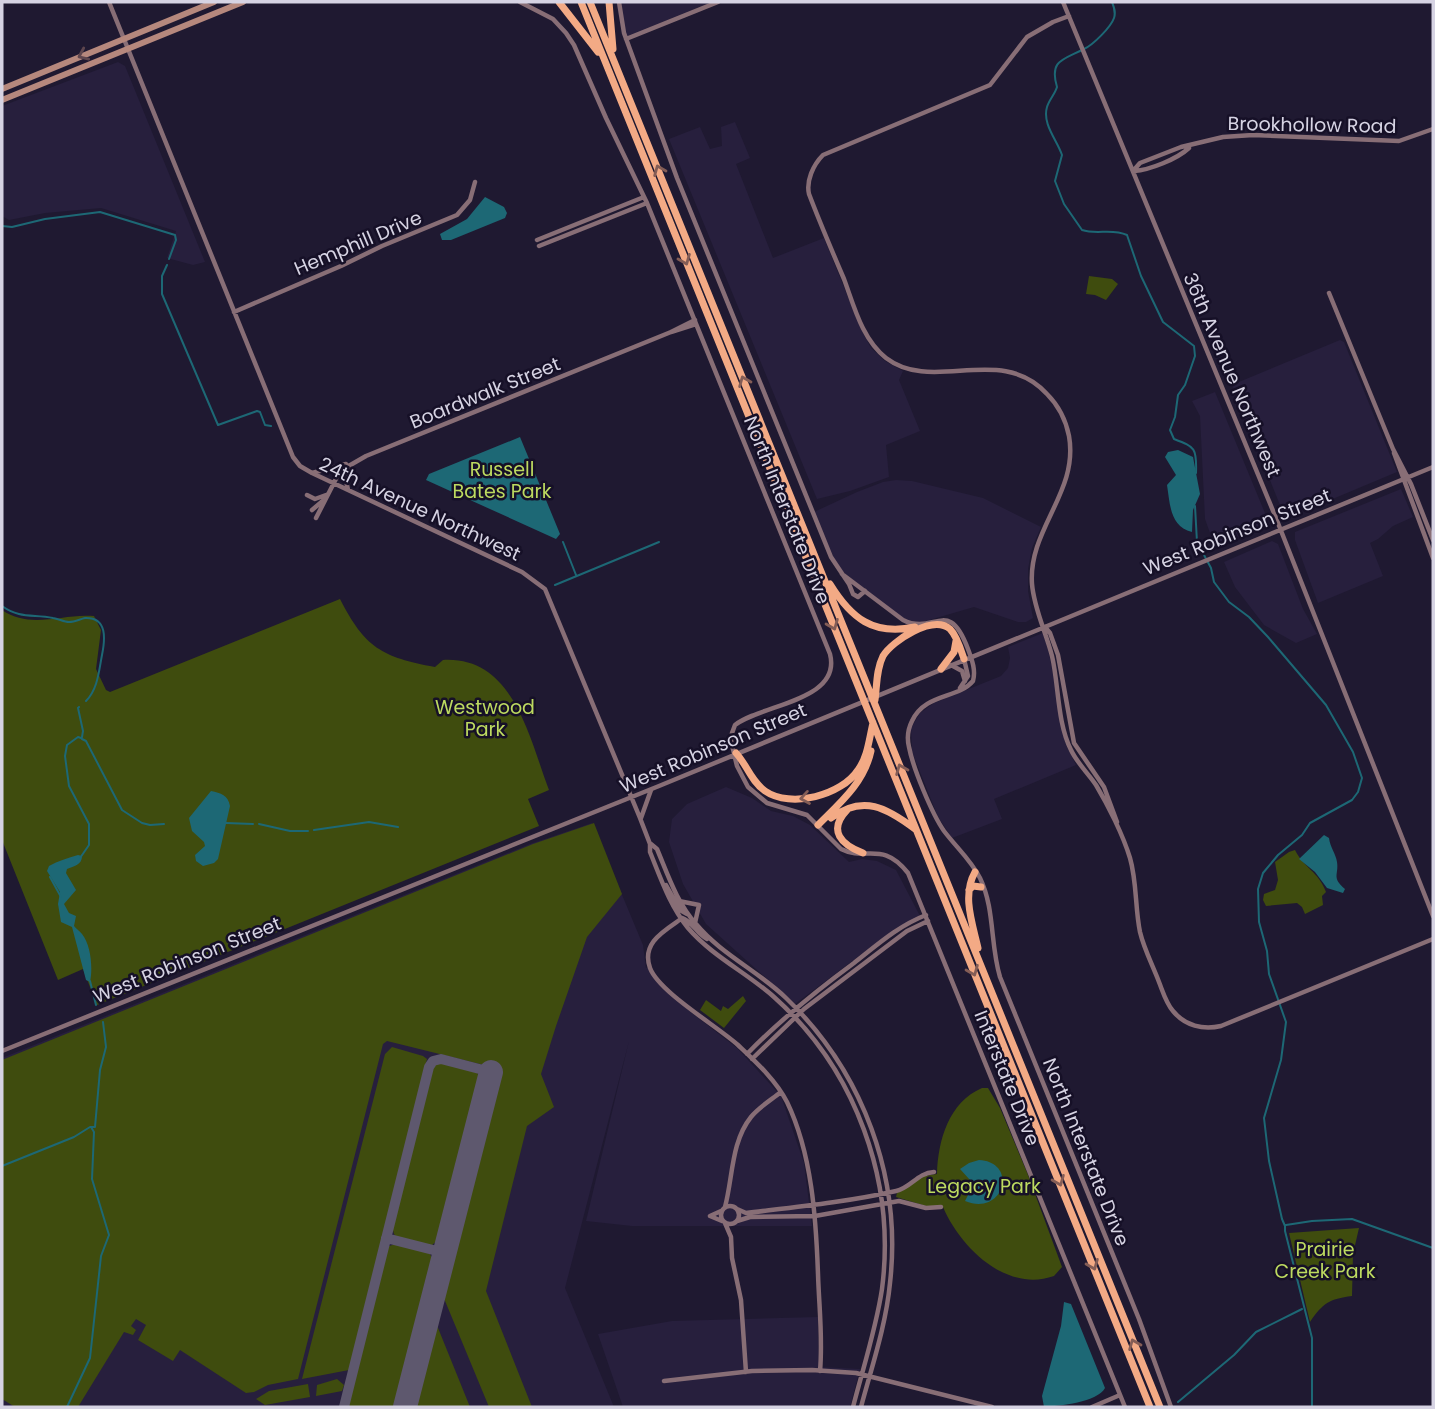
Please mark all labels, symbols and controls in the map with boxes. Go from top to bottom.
one-way arrow [78,47,90,61]
street label: Brookhollow Road [1227,110,1397,140]
one-way arrow [653,165,667,177]
street label: Hemphill Drive [290,204,426,282]
one-way arrow [677,253,691,265]
street label: 36th Avenue Northwest [1177,269,1287,481]
street label: Boardwalk Street [406,350,564,436]
one-way arrow [739,376,753,388]
street label: North Interstate Drive [737,412,837,608]
street label: 24th Avenue Northwest [315,450,525,568]
park label: Russell Bates Park [453,456,552,505]
street label: West Robinson Street [1139,482,1335,582]
one-way arrow [825,618,839,630]
park label: Westwood Park [435,694,535,743]
street label: West Robinson Street [615,696,811,800]
one-way arrow [896,764,910,776]
one-way arrow [799,789,811,804]
street label: West Robinson Street [89,910,285,1010]
one-way arrow [965,964,979,976]
street label: Interstate Drive [968,1006,1046,1150]
street label: North Interstate Drive [1036,1054,1136,1250]
park label: Legacy Park [927,1173,1041,1200]
one-way arrow [1051,1174,1065,1187]
park label: Prairie Creek Park [1275,1236,1376,1285]
one-way arrow [1084,1258,1098,1270]
one-way arrow [1129,1339,1143,1351]

